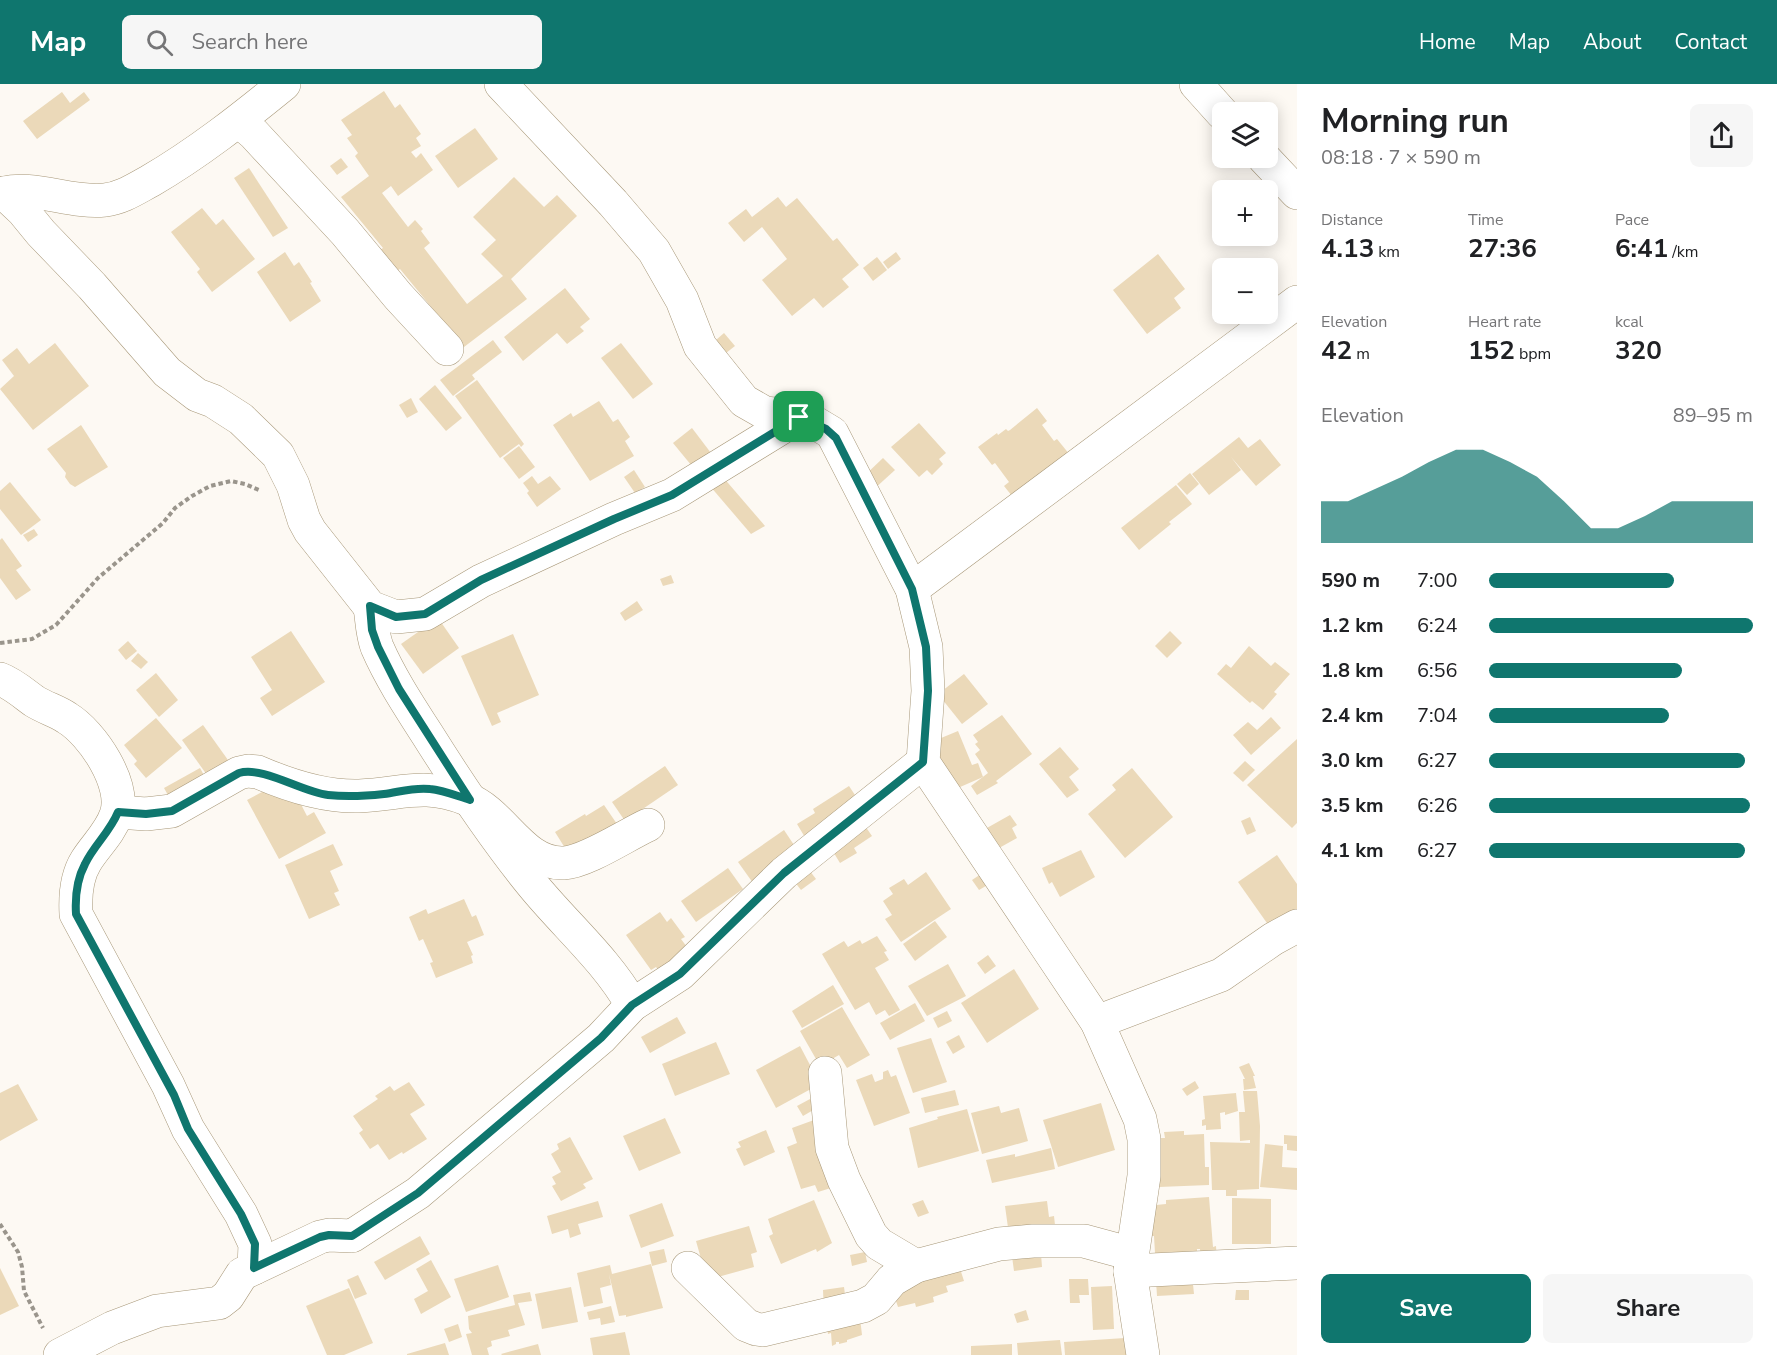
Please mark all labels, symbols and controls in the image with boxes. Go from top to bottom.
search box [122,15,542,69]
text: Map [30,23,86,61]
icon: search [143,26,176,59]
text: Search here [191,27,308,57]
text: Home [1419,28,1476,56]
text: Map [1509,28,1550,56]
text: About [1583,28,1641,56]
text: Contact [1674,28,1747,56]
text: Morning run [1321,99,1509,144]
map controls [1212,102,1278,324]
button: layers [1212,102,1278,168]
button: share [1690,104,1753,167]
text: 08:18 · 7 × 590 m [1321,144,1481,171]
button: + [1212,180,1278,246]
text: Distance [1321,209,1383,231]
text: Time [1468,209,1504,231]
text: Pace [1615,209,1649,231]
text: 4.13 [1321,231,1374,266]
text: 27:36 [1468,231,1537,266]
text: 6:41 [1615,231,1668,266]
text: km [1374,241,1400,263]
text: /km [1668,241,1699,263]
button: − [1212,258,1278,324]
text: Elevation [1321,311,1387,333]
text: Heart rate [1468,311,1541,333]
text: kcal [1615,311,1643,333]
text: 42 [1321,333,1352,368]
text: 152 [1468,333,1515,368]
text: 320 [1615,333,1662,368]
text: m [1352,343,1370,365]
text: bpm [1515,343,1551,365]
pin [773,391,824,442]
icon: arrive [782,400,815,433]
text: Elevation [1321,402,1404,429]
text: 89–95 m [1673,402,1753,429]
text: 590 m [1321,567,1380,594]
text: 7:00 [1417,567,1458,594]
text: 1.2 km [1321,612,1384,639]
text: 6:24 [1417,612,1458,639]
text: 1.8 km [1321,657,1384,684]
text: 6:56 [1417,657,1458,684]
text: 2.4 km [1321,702,1384,729]
text: 7:04 [1417,702,1458,729]
text: 3.0 km [1321,747,1384,774]
text: 6:27 [1417,747,1458,774]
text: 3.5 km [1321,792,1384,819]
text: 6:26 [1417,792,1458,819]
text: 4.1 km [1321,837,1384,864]
text: 6:27 [1417,837,1458,864]
button: Save [1321,1274,1531,1343]
button: Share [1543,1274,1753,1343]

